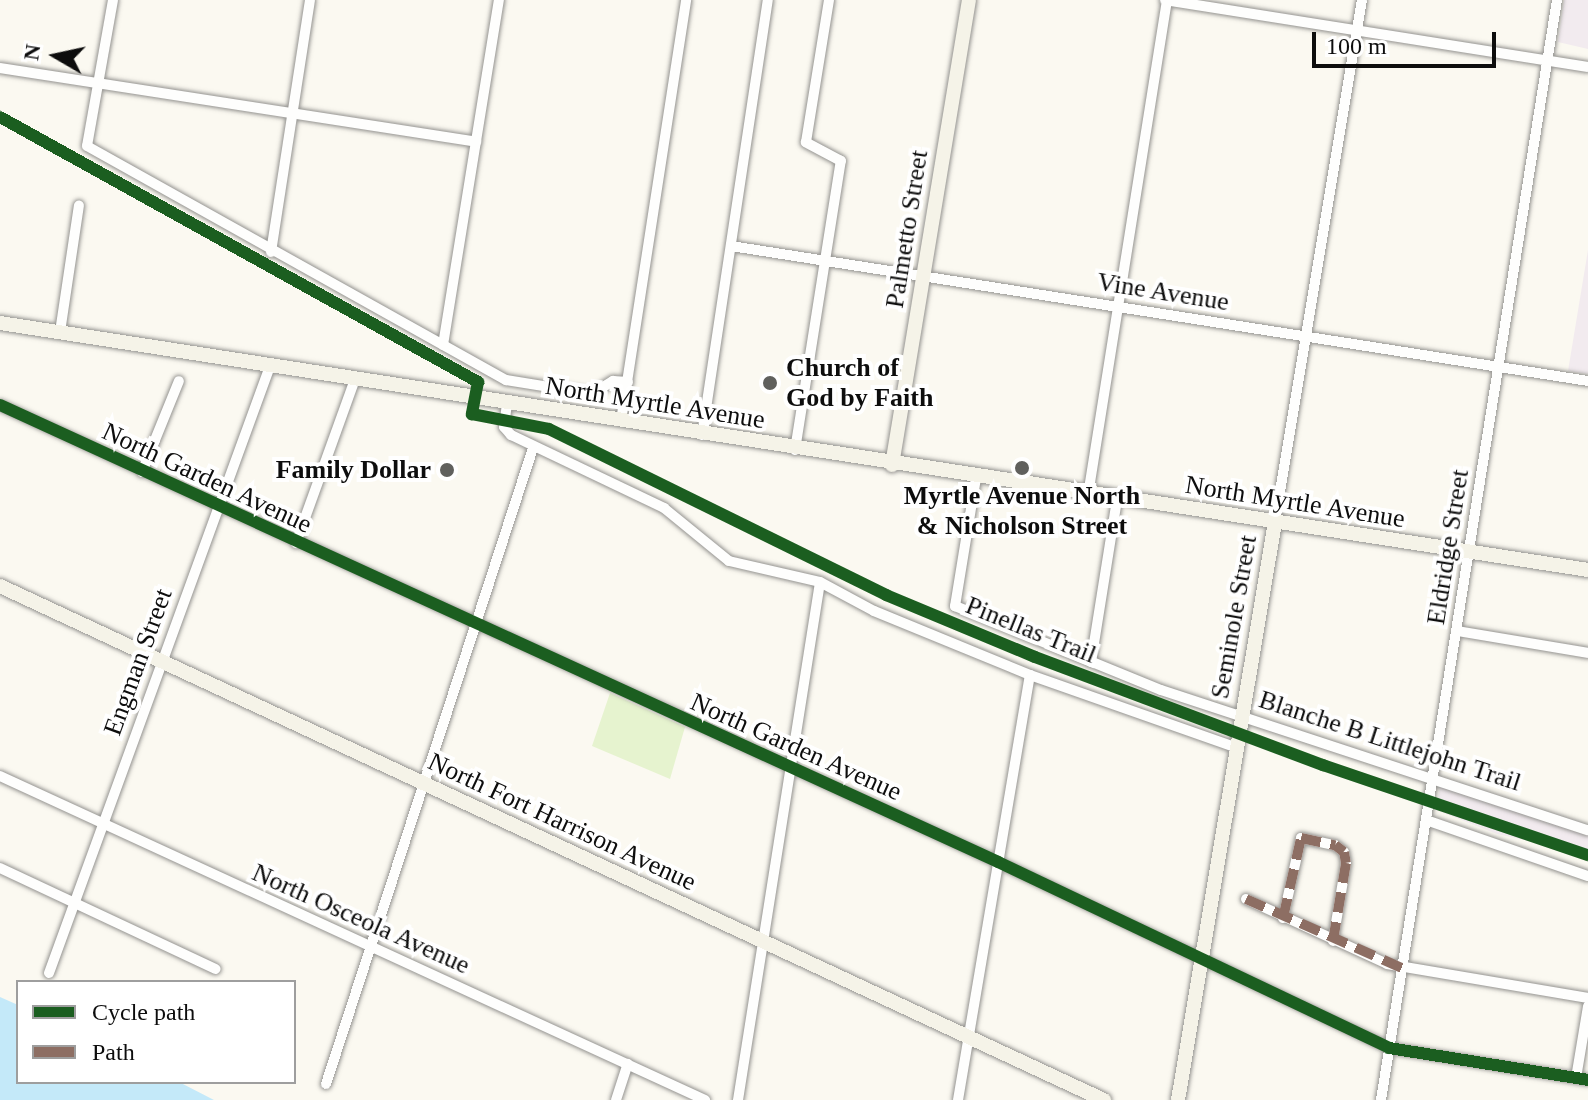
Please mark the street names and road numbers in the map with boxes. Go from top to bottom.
street label: Palmetto Street [879,148,935,310]
street label: Vine Avenue [1094,266,1232,318]
street label: North Myrtle Avenue [542,370,768,436]
street label: North Garden Avenue [97,415,317,541]
street label: Eldridge Street [1420,467,1476,627]
street label: North Myrtle Avenue [1182,469,1408,535]
street label: Seminole Street [1204,533,1264,701]
street label: Engman Street [97,584,179,740]
street label: Pinellas Trail [961,590,1101,670]
street label: Blanche B Littlejohn Trail [1255,684,1525,798]
street label: North Garden Avenue [685,686,907,808]
street label: North Fort Harrison Avenue [422,746,702,898]
street label: North Osceola Avenue [247,857,475,981]

